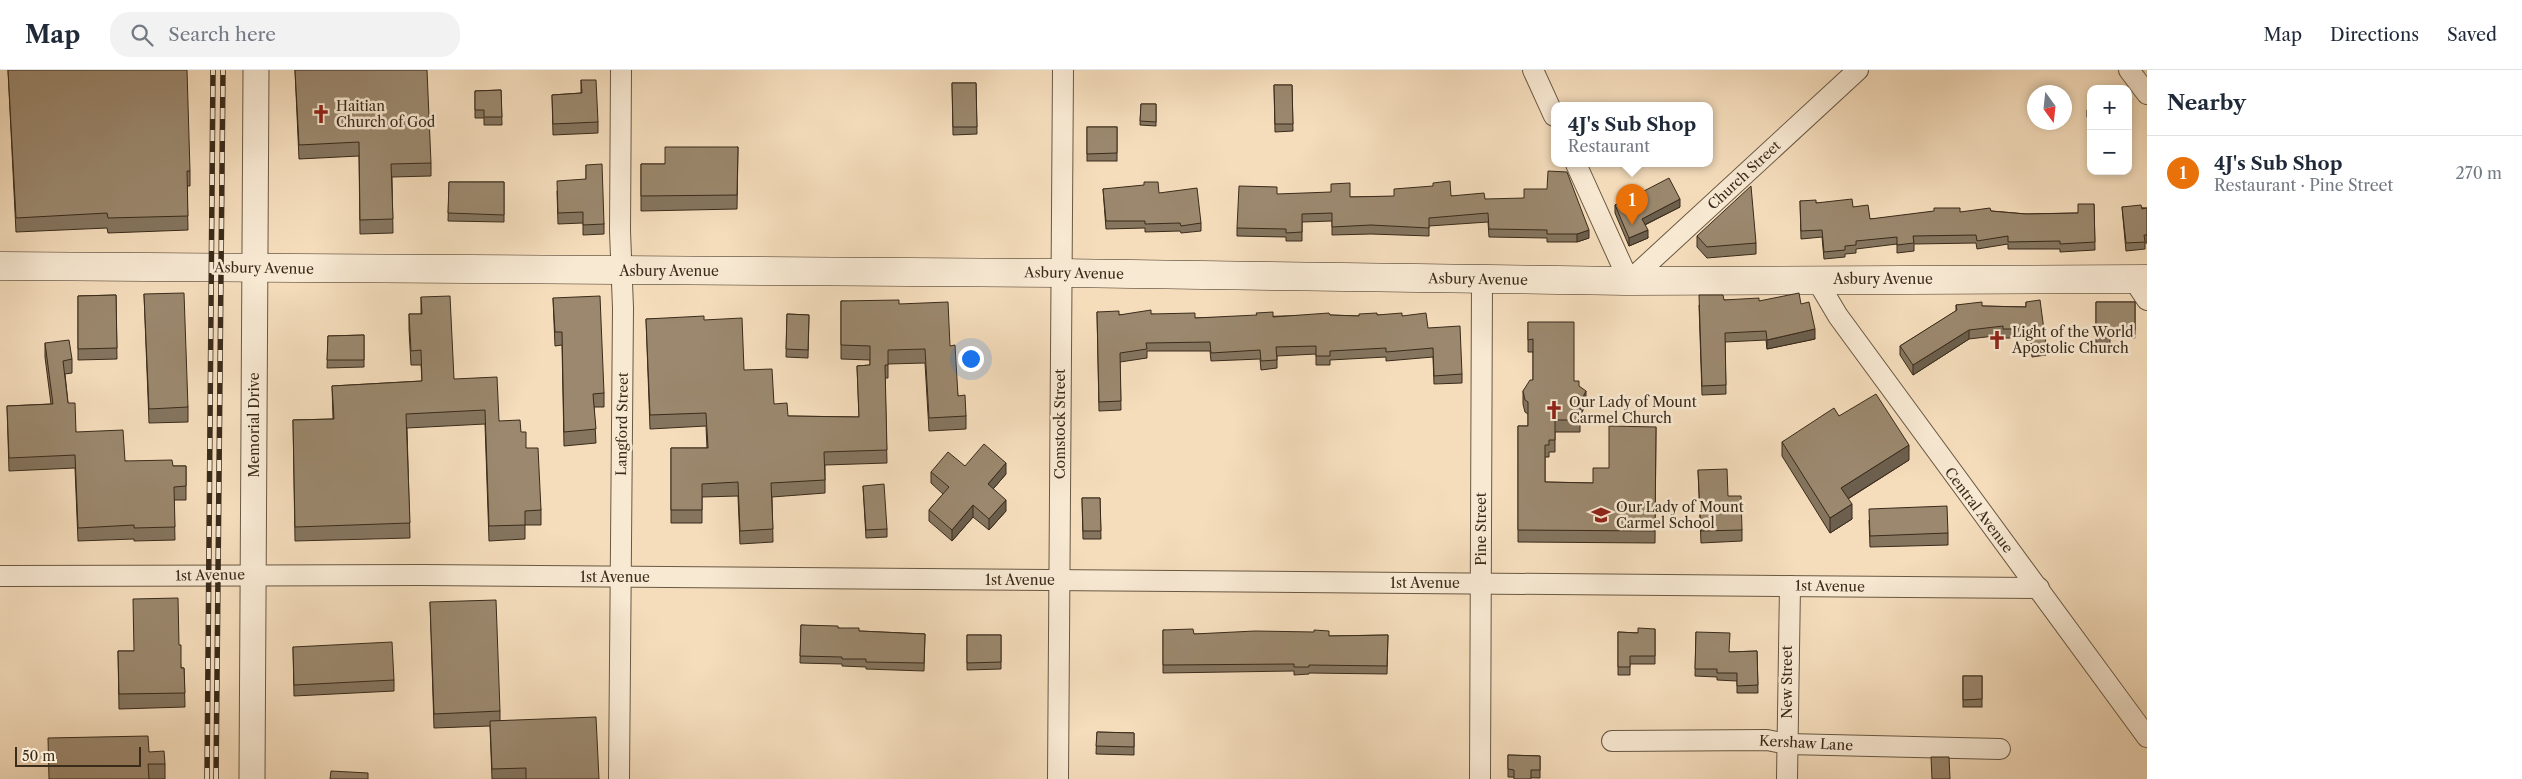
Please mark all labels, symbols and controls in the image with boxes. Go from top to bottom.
search box [110,12,460,57]
text: Map [25,20,80,49]
icon: search [128,21,156,49]
text: Search here [168,23,276,46]
text: Map [2263,24,2302,46]
text: Directions [2330,24,2419,46]
text: Saved [2447,24,2497,46]
north arrow [2027,85,2072,130]
map controls [2087,85,2132,175]
button: + [2087,85,2132,130]
text: Nearby [2167,90,2246,115]
place label: Haitian Church of God [336,97,436,131]
popup [1551,102,1713,167]
church icon: Haitian Church of God [310,103,332,125]
text: 4J's Sub Shop [1568,113,1696,136]
button: − [2087,130,2132,175]
text: Restaurant [1568,136,1650,156]
street label: Church Street [1704,137,1784,213]
text: 4J's Sub Shop [2214,152,2342,175]
text: 1 [2179,163,2187,183]
text: 270 m [2456,163,2502,183]
text: Restaurant · Pine Street [2214,175,2393,195]
pin: 1 [1616,184,1648,225]
street label: Asbury Avenue [213,258,314,278]
street label: Asbury Avenue [618,262,719,280]
street label: Asbury Avenue [1023,263,1124,283]
street label: Asbury Avenue [1427,269,1528,289]
street label: Asbury Avenue [1832,270,1933,288]
place label: Light of the World Apostolic Church [2011,323,2134,357]
church icon: Light of the World Apostolic Church [1986,329,2008,351]
your location [958,346,984,372]
street label: Comstock Street [1051,369,1069,479]
street label: Memorial Drive [245,372,263,478]
street label: Langford Street [612,372,632,476]
place label: Our Lady of Mount Carmel Church [1569,393,1697,427]
church icon: Our Lady of Mount Carmel Church [1543,399,1565,421]
street label: Central Avenue [1941,464,2017,557]
street label: Pine Street [1472,492,1490,566]
place label: Our Lady of Mount Carmel School [1616,498,1744,532]
school or university icon: Our Lady of Mount Carmel School [1590,504,1612,526]
street label: 1st Avenue [175,565,245,585]
street label: 1st Avenue [580,568,650,586]
street label: 1st Avenue [985,571,1055,589]
street label: 1st Avenue [1390,574,1460,592]
street label: 1st Avenue [1795,576,1865,596]
street label: New Street [1778,645,1796,719]
street label: Kershaw Lane [1759,732,1854,754]
scale bar [15,744,141,767]
text: 50 m [22,747,55,765]

